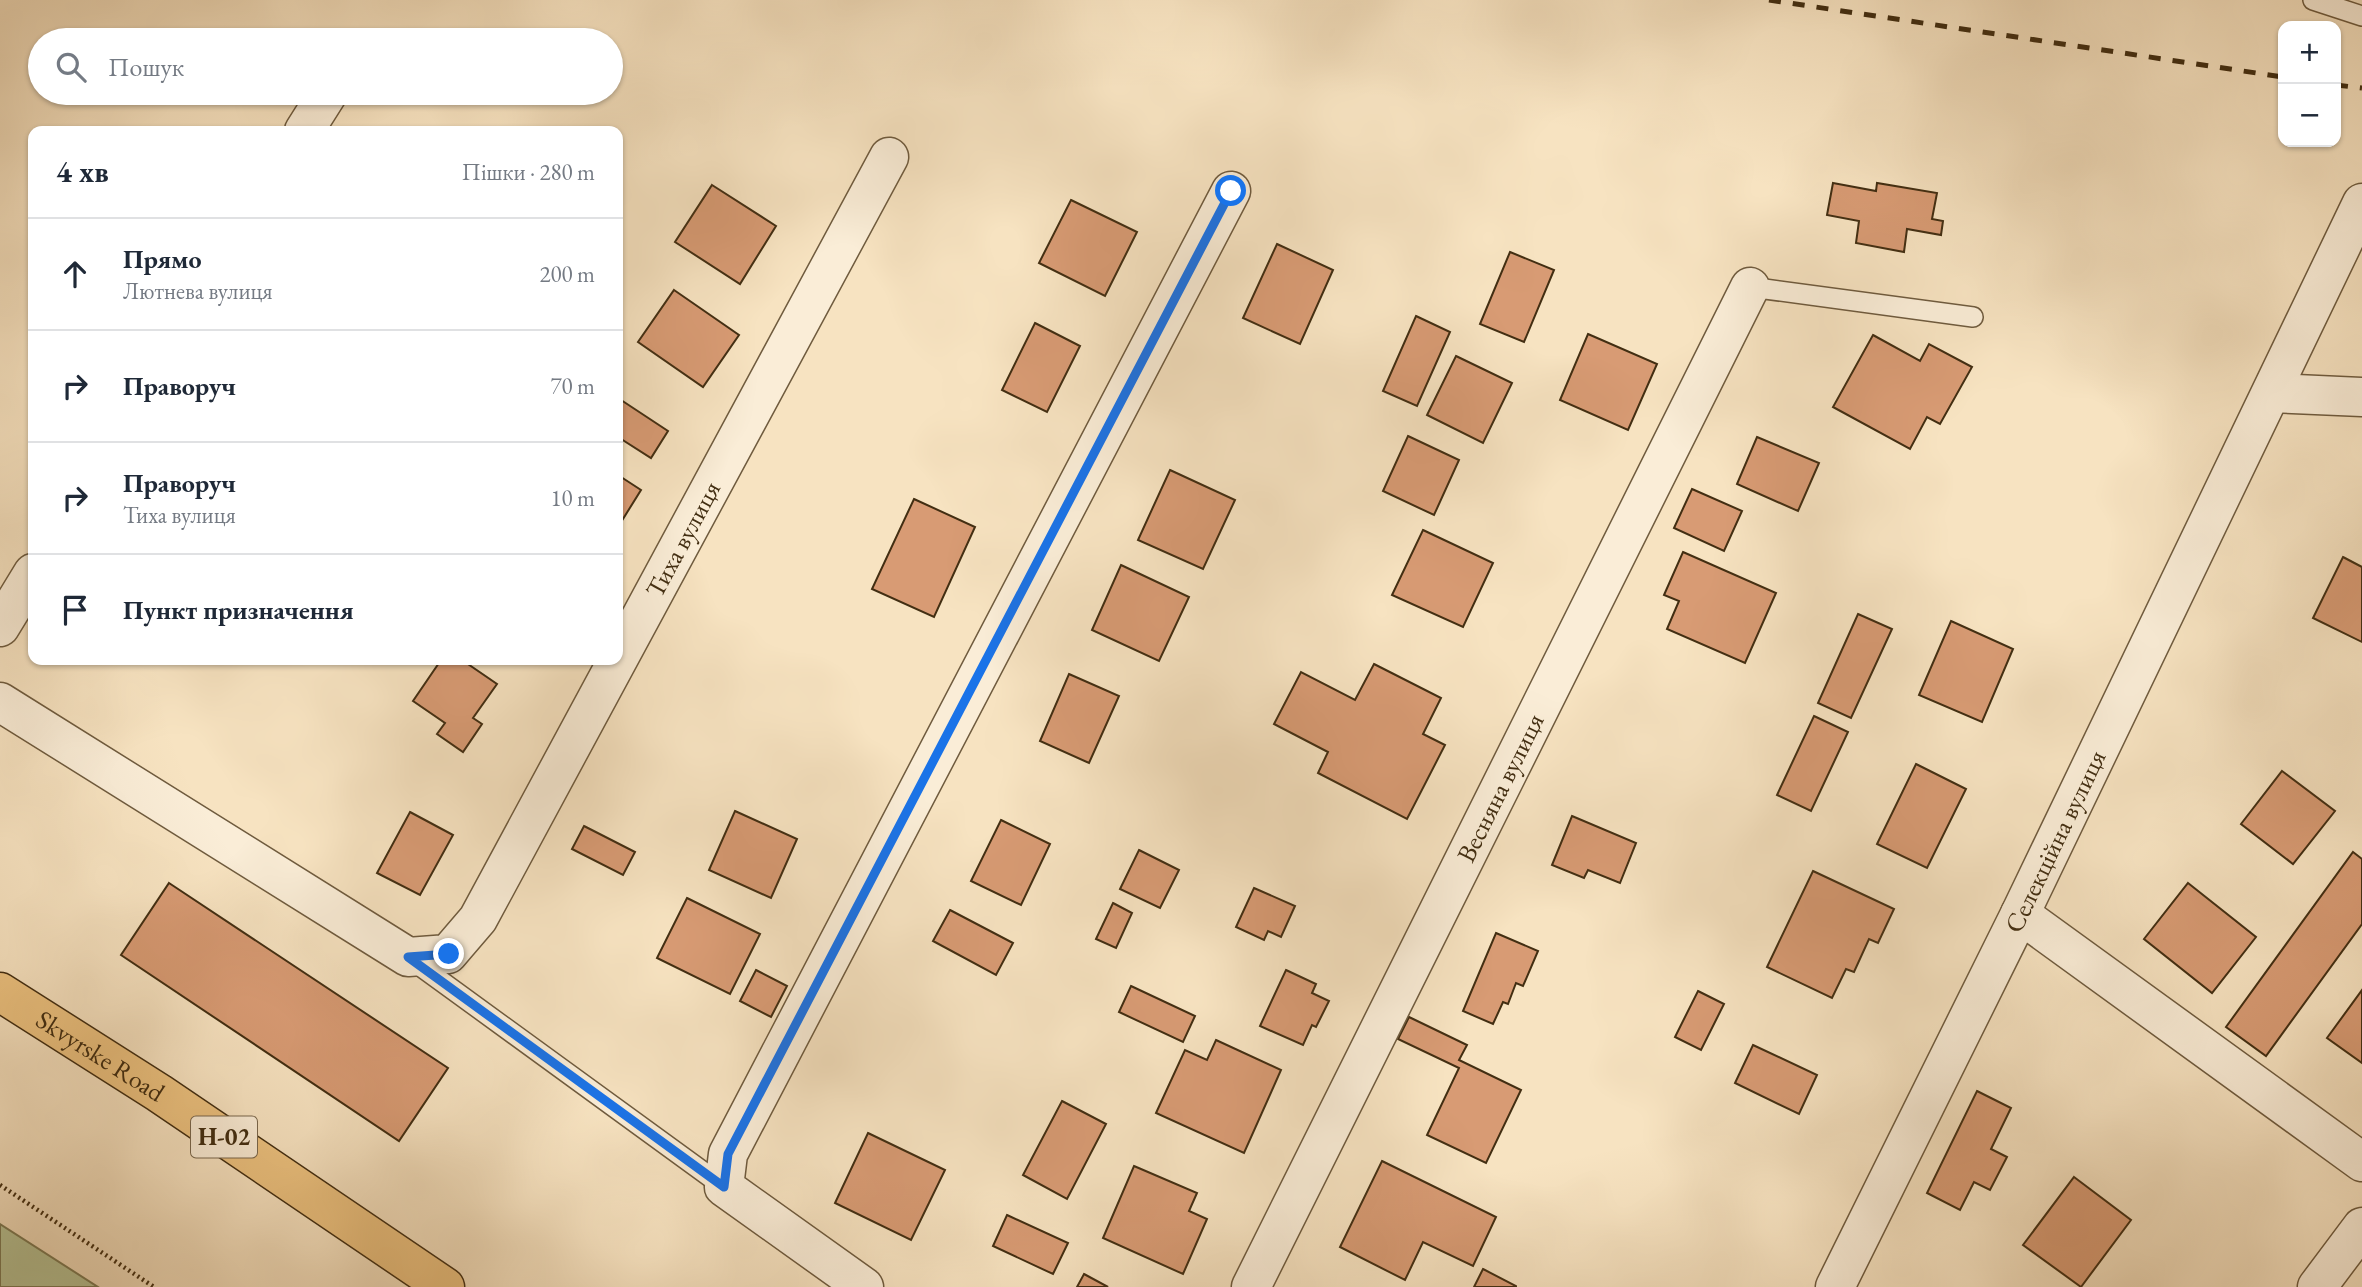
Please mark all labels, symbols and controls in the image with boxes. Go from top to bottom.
map controls [2278,21,2341,147]
button: + [2278,21,2341,84]
search box [28,28,623,105]
icon: search [52,48,90,86]
text: Пошук [108,50,184,84]
button: − [2278,84,2341,147]
text: 4 хв [56,152,109,191]
text: Пішки · 280 m [462,157,595,187]
route start [1215,175,1246,206]
text: Прямо [123,242,202,276]
icon: ahead [56,255,94,293]
text: 200 m [539,259,595,289]
text: Лютнева вулиця [123,276,273,306]
icon: right [56,367,94,405]
text: Праворуч [123,369,236,403]
text: 70 m [550,371,595,401]
text: Праворуч [123,466,236,500]
street label: Тиха вулиця [638,475,728,603]
icon: right [56,479,94,517]
text: 10 m [550,483,595,513]
text: Тиха вулиця [123,500,236,530]
icon: arrive [56,591,94,629]
text: Пункт призначення [123,593,354,627]
street label: Весняна вулиця [1449,708,1552,868]
street label: Селекційна вулиця [1996,744,2113,938]
route end [433,938,464,969]
street label: Skvyrske Road [30,1002,172,1110]
road number: Н-02 [191,1116,257,1157]

